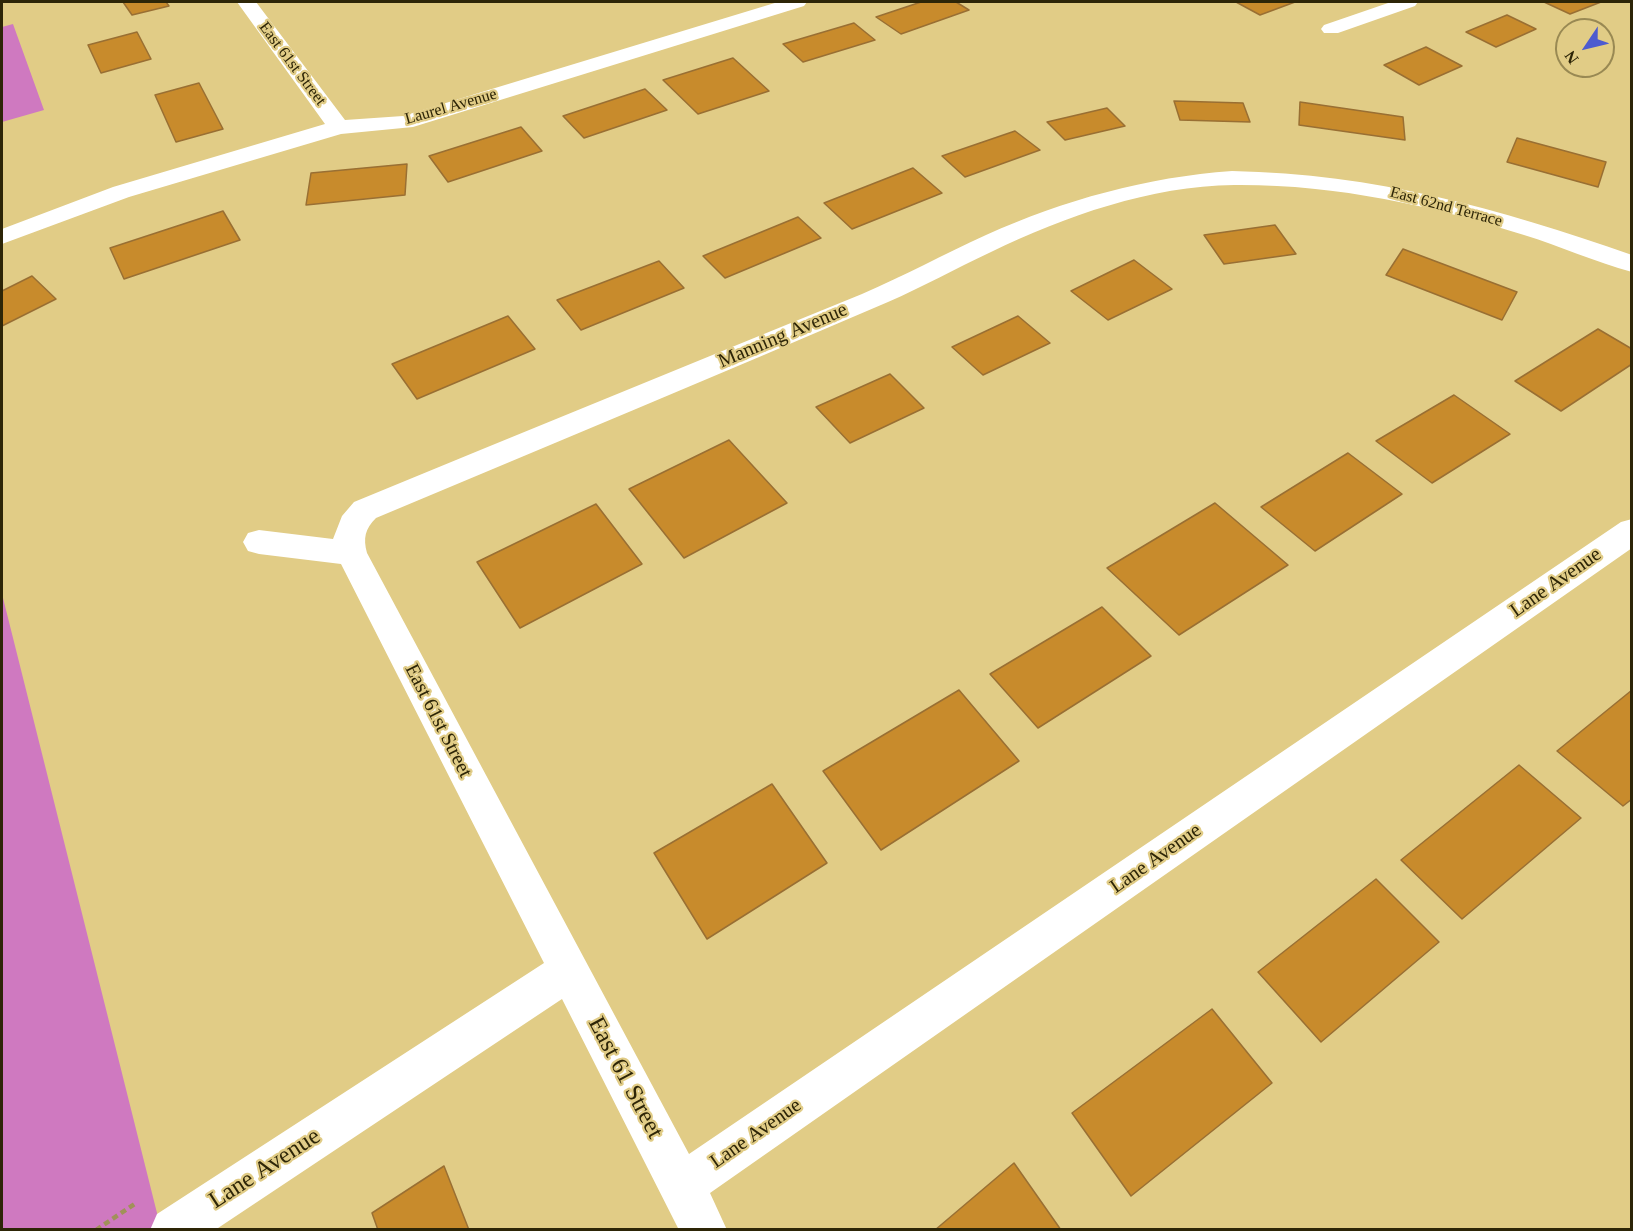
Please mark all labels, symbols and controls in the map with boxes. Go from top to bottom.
street label: East 61st Street [254,18,330,110]
north arrow [1555,18,1615,78]
text: N [1561,48,1582,67]
street label: Laurel Avenue [403,85,499,129]
street label: East 62nd Terrace [1388,183,1504,231]
street label: Manning Avenue [715,298,851,374]
street label: Lane Avenue [1506,543,1606,623]
street label: East 61st Street [399,660,477,782]
street label: Lane Avenue [1106,819,1206,899]
street label: East 61 Street [581,1012,669,1144]
street label: Lane Avenue [706,1094,806,1174]
street label: Lane Avenue [204,1122,326,1216]

